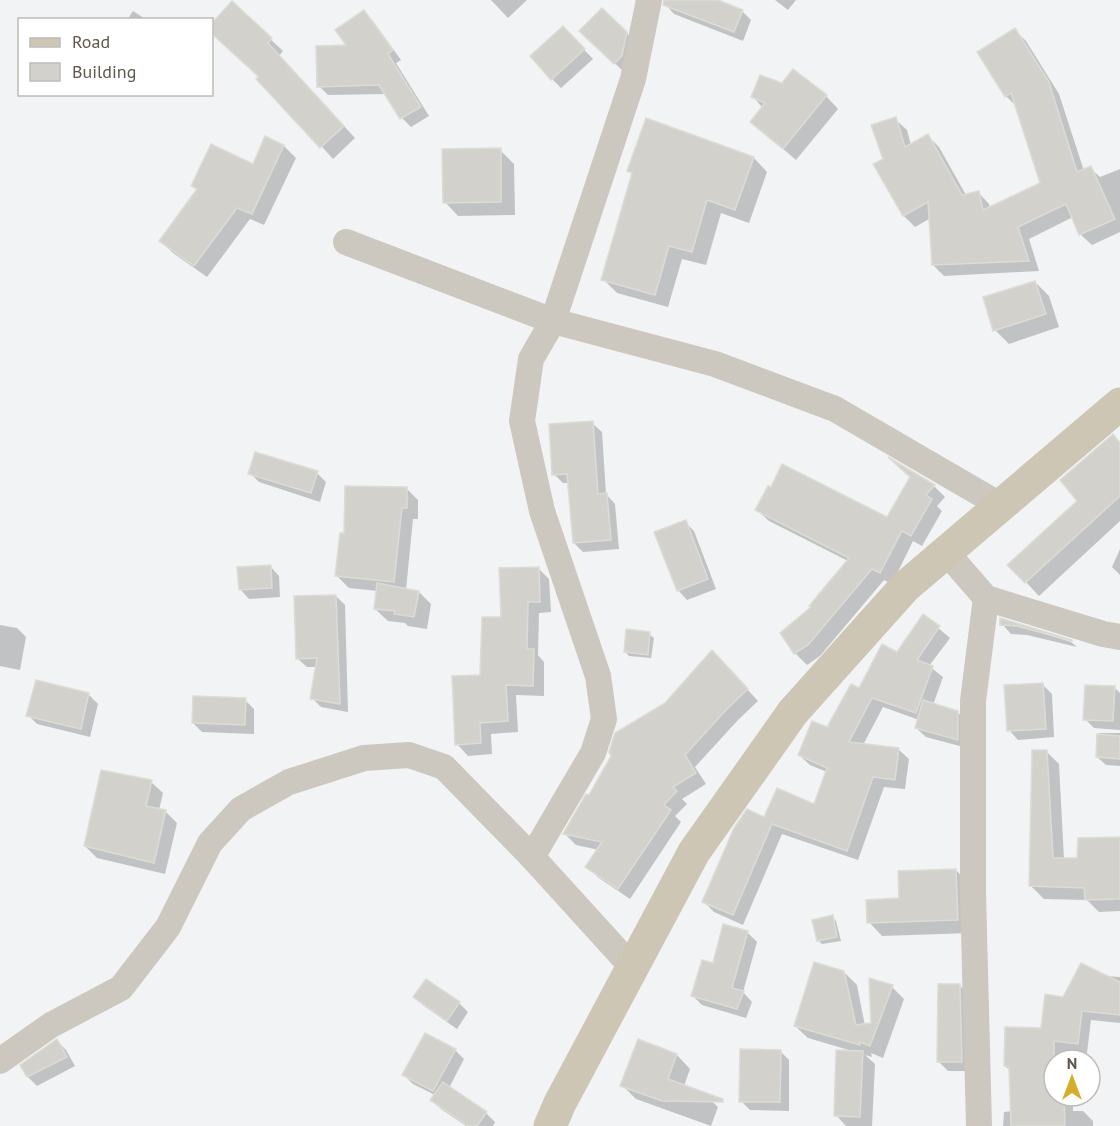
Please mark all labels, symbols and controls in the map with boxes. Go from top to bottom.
legend [18,18,213,96]
text: Road [72,30,110,53]
text: Building [72,60,136,83]
north arrow [1042,1048,1102,1108]
text: N [1067,1053,1077,1073]

